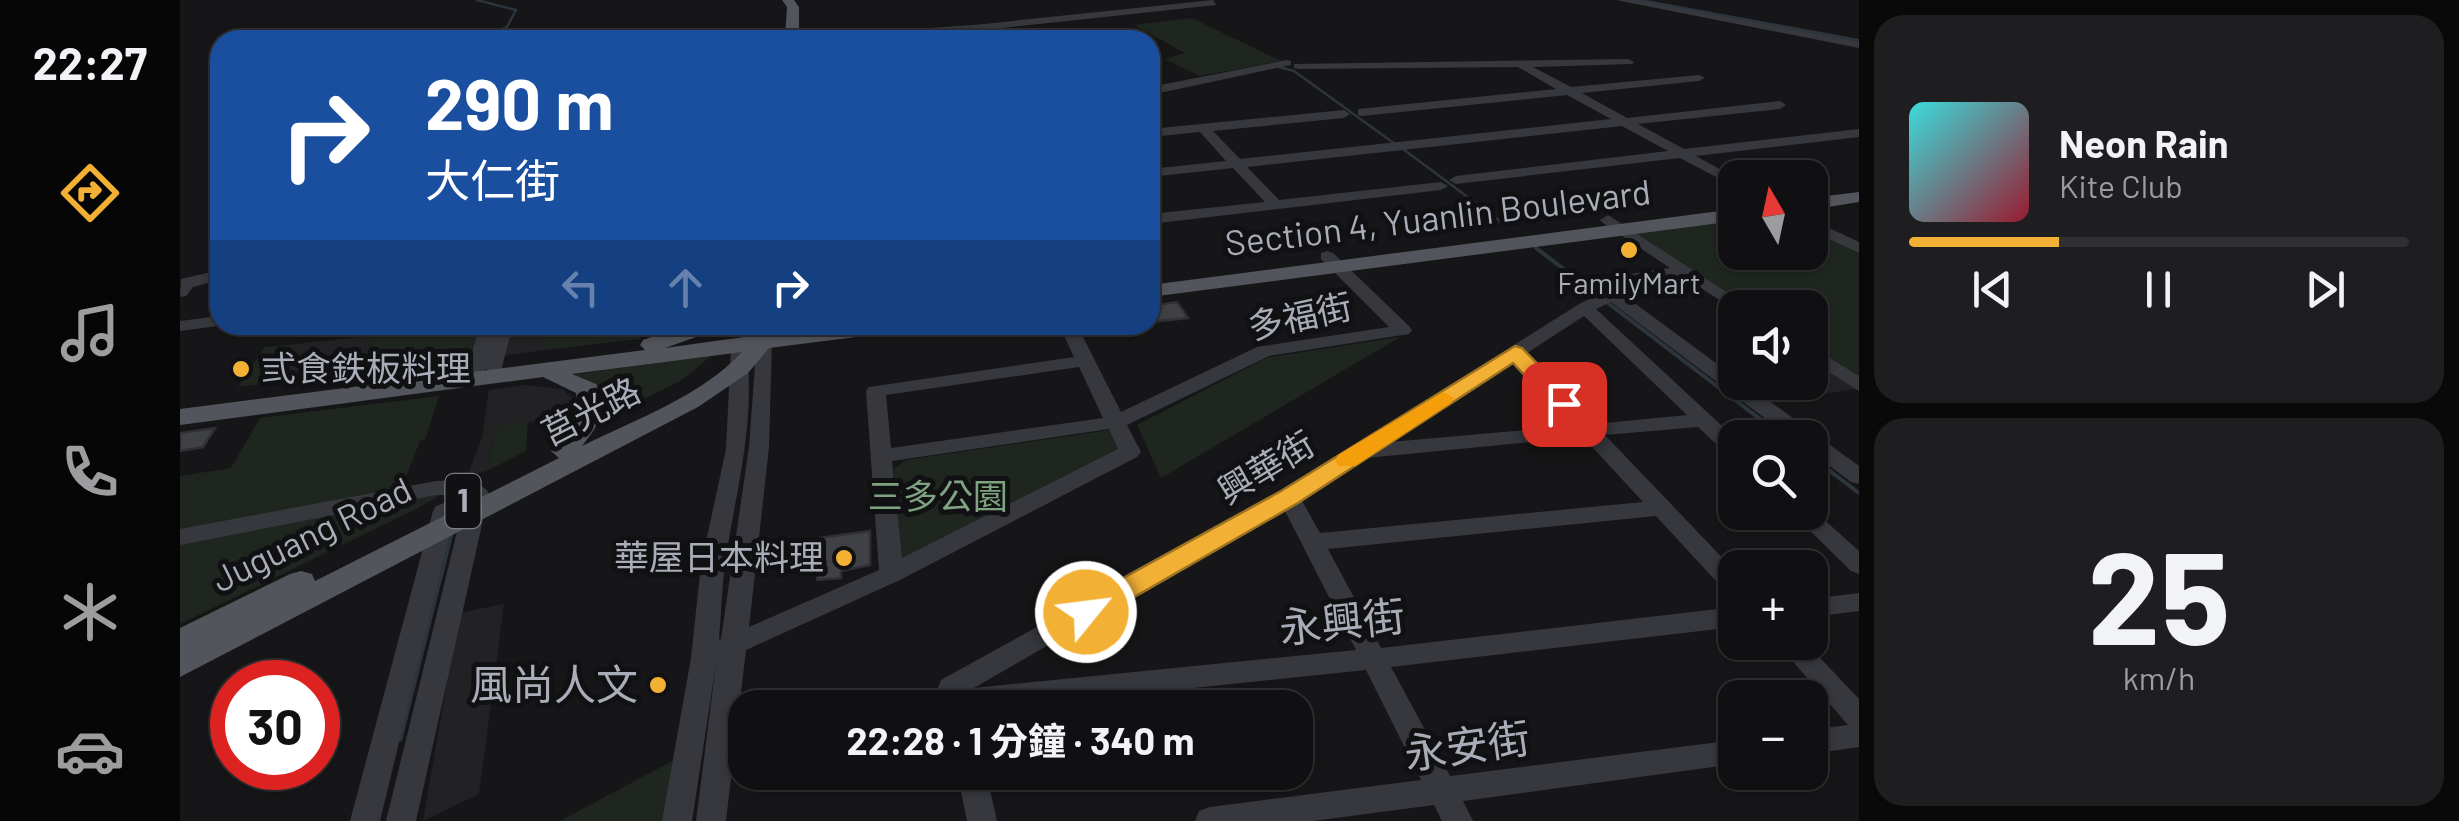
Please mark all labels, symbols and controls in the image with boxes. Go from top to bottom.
text: 22:27 [33,35,147,89]
text: 290 m [425,60,614,144]
icon: right [260,70,390,200]
text: Neon Rain [2059,120,2228,166]
text: 大仁街 [425,152,560,206]
icon: directions [55,158,125,228]
north arrow [1718,160,1828,270]
map controls [1718,160,1828,790]
text: Kite Club [2059,166,2183,204]
street label: Section 4, Yuanlin Boulevard [1223,169,1653,263]
marker: FamilyMart [1618,239,1640,261]
icon: left [553,260,608,315]
icon: ahead [658,260,713,315]
icon: right [763,260,818,315]
icon: previous [1965,262,2020,317]
icon: pause [2131,262,2186,317]
icon: next [2298,262,2353,317]
place label: FamilyMart [1557,264,1701,300]
street label: 多福街 [1244,284,1355,347]
button: sound [1718,290,1828,400]
icon: music [55,298,125,368]
place label: 弎食鉄板料理 [261,346,471,388]
marker: 弎食鉄板料理 [230,358,252,380]
pin [1522,362,1607,447]
street label: 莒光路 [534,368,646,453]
icon: arrive [1537,377,1592,432]
button: search [1718,420,1828,530]
street label: 興華街 [1209,421,1321,511]
icon: phone [55,437,125,507]
street label: Juguang Road [205,467,418,599]
road number: 1 [446,474,480,528]
park label: 三多公園 [868,474,1008,516]
text: 25 [2088,515,2230,671]
place label: 華屋日本料理 [614,535,824,577]
marker: 華屋日本料理 [833,547,855,569]
button: + [1718,550,1828,660]
position arrow [1034,560,1138,664]
icon: climate [55,577,125,647]
street label: 永興街 [1277,589,1407,651]
place label: 風尚人文 [470,658,638,708]
text: km/h [2123,658,2195,696]
speed limit sign: 30 [210,660,340,790]
marker: 風尚人文 [647,674,669,696]
button: − [1718,680,1828,790]
street label: 永安街 [1401,710,1533,778]
icon: car [55,716,125,786]
text: 22:28 · 1 分鐘 · 340 m [846,717,1195,763]

